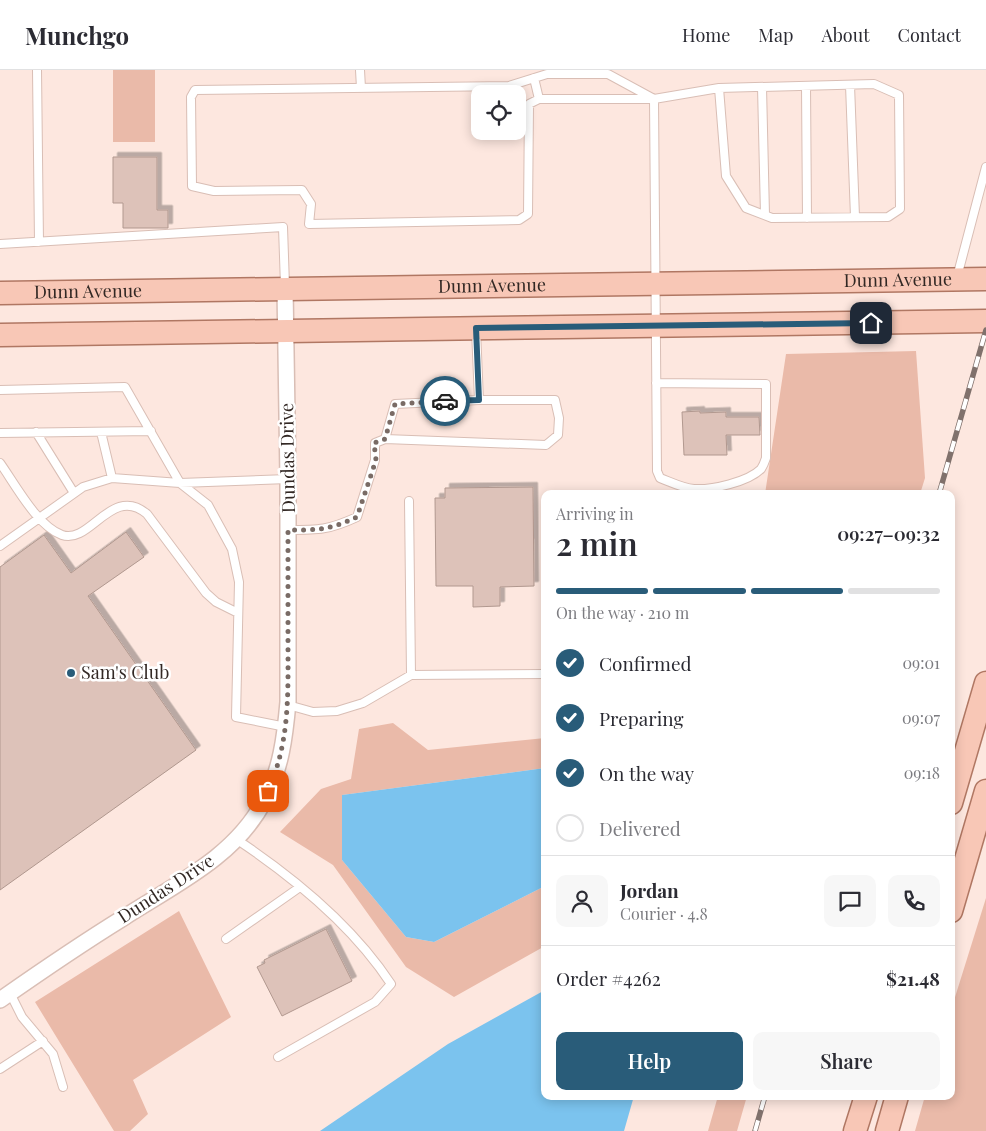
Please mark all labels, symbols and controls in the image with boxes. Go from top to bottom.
text: Munchgo [25,19,129,51]
text: Home [682,23,730,47]
text: Map [758,23,793,47]
text: About [821,23,870,47]
text: Contact [898,23,961,47]
map controls [471,85,526,140]
button: locate [471,85,526,140]
street label: Dunn Avenue [844,266,952,292]
street label: Dunn Avenue [438,272,546,298]
street label: Dunn Avenue [34,278,142,304]
pin [850,302,892,344]
icon: home [857,309,885,337]
courier [420,376,470,426]
icon: car [431,387,459,415]
street label: Dundas Drive [274,403,300,513]
text: Arriving in [556,503,634,524]
text: 09:27–09:32 [837,520,940,546]
text: 2 min [556,521,638,564]
text: On the way · 210 m [556,602,689,623]
icon: check [556,649,584,677]
text: Confirmed [599,650,692,676]
text: 09:01 [902,652,940,673]
place label: Sam's Club [81,660,169,684]
marker: Sam's Club [65,667,77,679]
icon: check [556,704,584,732]
text: Preparing [599,705,684,731]
text: 09:07 [902,707,940,728]
icon: check [556,759,584,787]
text: On the way [599,760,694,786]
text: 09:18 [904,762,940,783]
pin [247,770,289,812]
icon: bag [254,777,282,805]
text: Delivered [599,815,681,841]
street label: Dundas Drive [113,848,218,928]
button: person [556,875,608,927]
button: chat [824,875,876,927]
button: phone [888,875,940,927]
text: Jordan [620,877,679,903]
text: Courier · 4.8 [620,903,708,924]
text: Order #4262 [556,965,661,991]
text: $21.48 [886,965,940,991]
button: Help [556,1032,743,1090]
button: Share [753,1032,940,1090]

